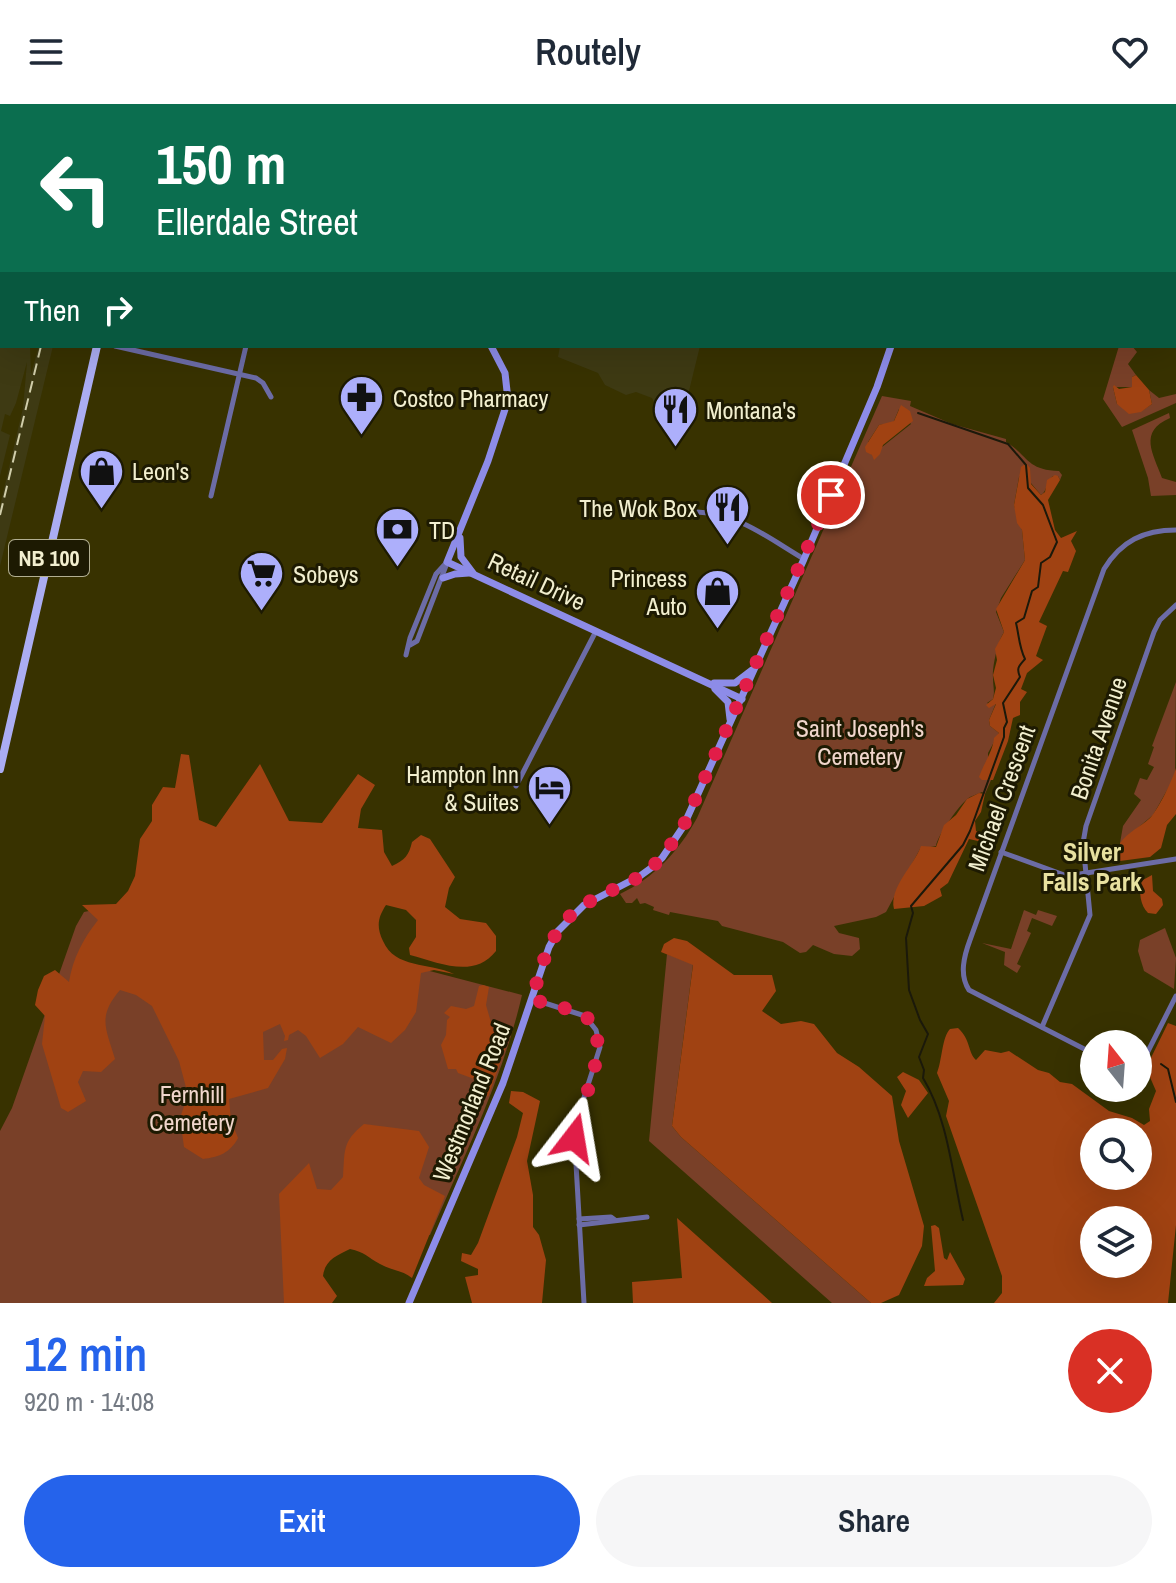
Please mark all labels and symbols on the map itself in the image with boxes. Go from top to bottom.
pharmacy icon: Costco Pharmacy [338,374,386,437]
place label: Costco Pharmacy [393,382,548,414]
restaurant icon: Montana's [651,386,699,449]
place label: Montana's [706,394,796,426]
shop icon: Leon's [77,447,125,510]
place label: Leon's [132,455,189,487]
pin [797,461,865,529]
restaurant icon: The Wok Box [704,484,752,547]
place label: The Wok Box [579,492,697,524]
bank icon: TD [374,506,422,569]
place label: TD [429,514,455,546]
road number: NB 100 [9,540,89,576]
street label: Retail Drive [483,545,591,617]
supermarket icon: Sobeys [238,550,286,613]
place label: Sobeys [293,558,359,590]
place label: Princess Auto [610,562,687,622]
shop icon: Princess Auto [694,568,742,631]
street label: Bonita Avenue [1062,672,1134,804]
park label: Saint Joseph's Cemetery [796,712,924,772]
street label: Michael Crescent [960,720,1042,875]
place label: Hampton Inn & Suites [406,758,519,818]
hotel icon: Hampton Inn & Suites [526,764,574,827]
district label: Silver Falls Park [1042,834,1142,899]
street label: Westmorland Road [425,1018,517,1186]
north arrow [1080,1030,1152,1102]
park label: Fernhill Cemetery [149,1078,235,1138]
position arrow [532,1096,616,1180]

